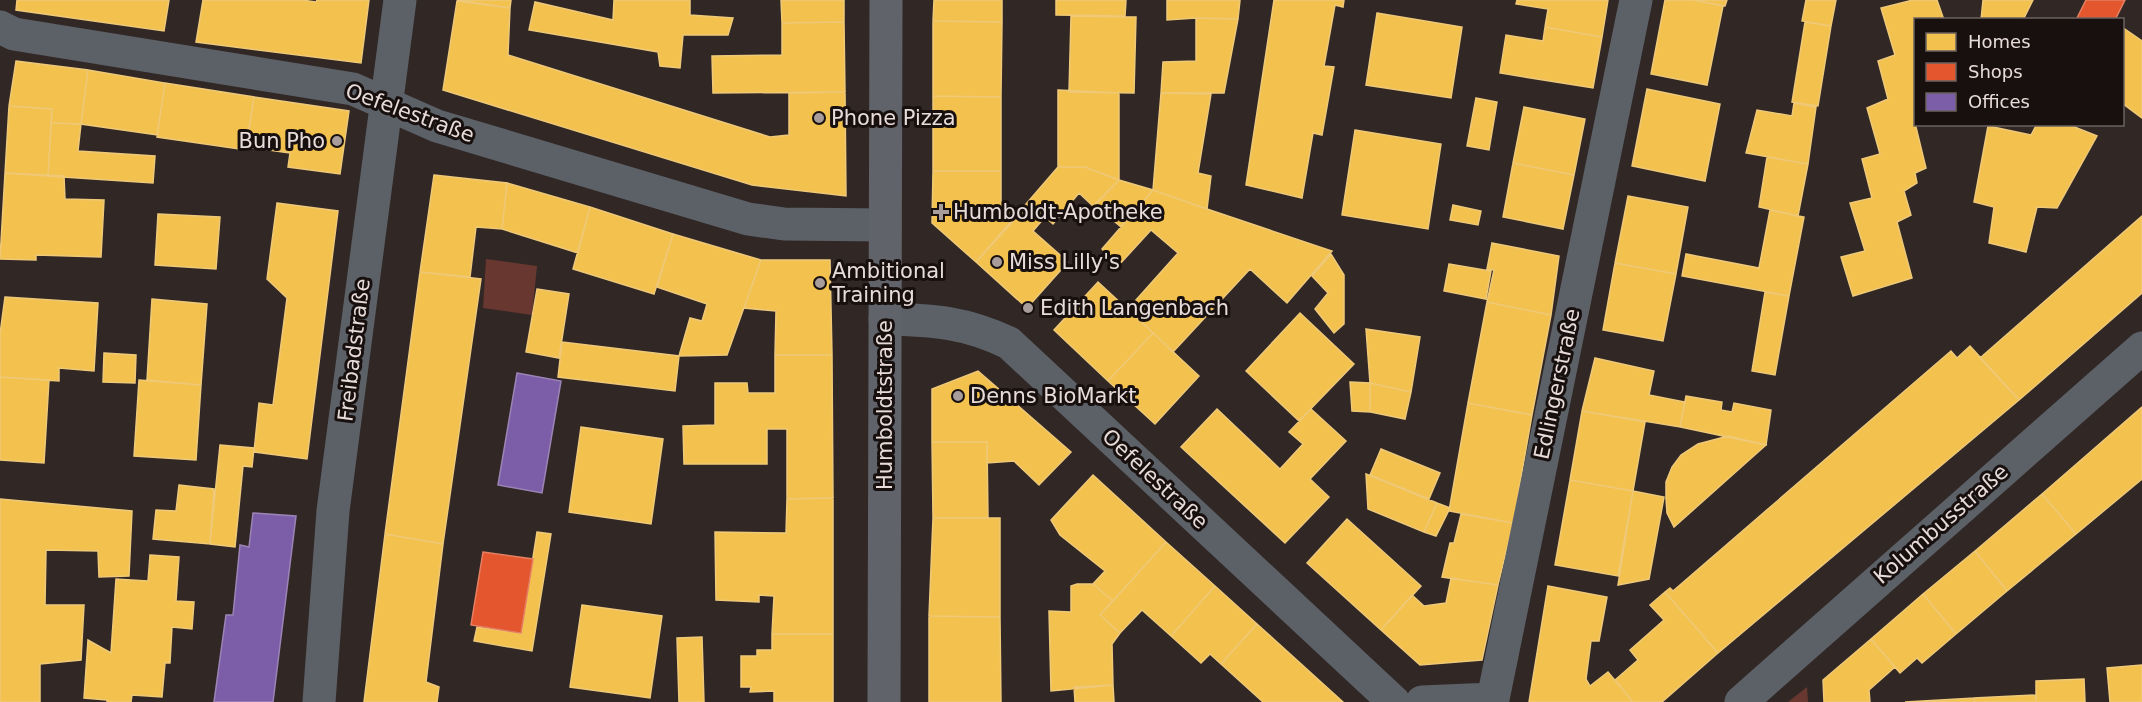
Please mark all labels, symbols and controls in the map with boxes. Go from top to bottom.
legend [1914,18,2124,126]
text: Homes [1968,31,2031,52]
text: Shops [1968,61,2023,82]
street label: Oefelestraße [342,79,478,147]
text: Offices [1968,91,2030,112]
place label: Phone Pizza [831,106,956,130]
marker: Phone Pizza [812,111,826,125]
place label: Bun Pho [238,129,325,153]
marker: Bun Pho [330,134,344,148]
place label: Humboldt-Apotheke [953,200,1163,224]
marker: Humboldt-Apotheke [934,205,948,219]
place label: Miss Lilly's [1009,250,1120,274]
marker: Miss Lilly's [990,255,1004,269]
place label: Ambitional Training [831,259,945,307]
marker: Ambitional Training [813,276,827,290]
street label: Freibadstraße [333,277,375,423]
place label: Edith Langenbach [1040,296,1229,320]
marker: Edith Langenbach [1021,301,1035,315]
street label: Edlingerstraße [1529,307,1585,461]
street label: Humboldtstraße [873,320,897,490]
place label: Denns BioMarkt [970,384,1136,408]
marker: Denns BioMarkt [951,389,965,403]
street label: Oefelestraße [1097,424,1213,534]
street label: Kolumbusstraße [1869,459,2013,589]

